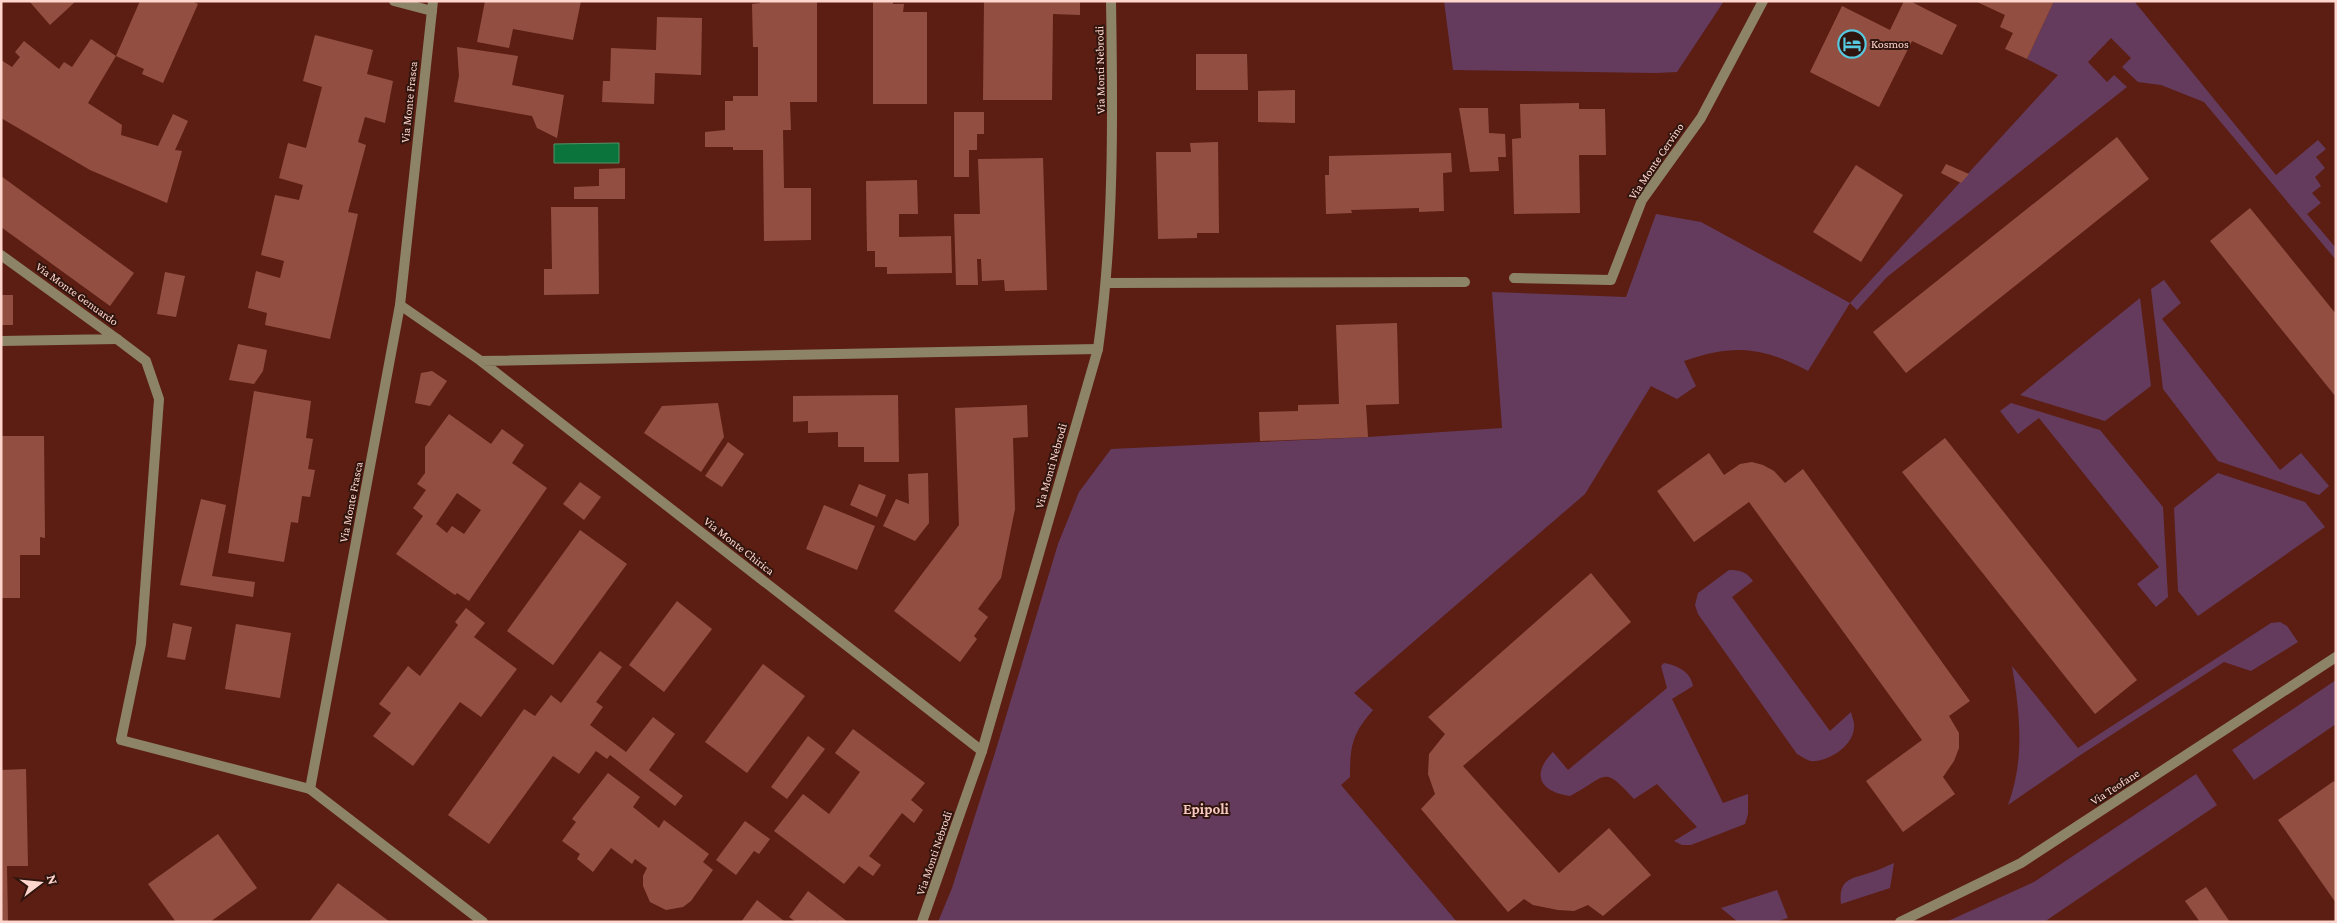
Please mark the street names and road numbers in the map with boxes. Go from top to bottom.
street label: Via Monti Nebrodi [1092,26,1108,114]
street label: Via Monte Frasca [398,60,420,144]
street label: Via Monte Cervino [1625,120,1687,202]
street label: Via Monte Genuardo [33,259,121,329]
street label: Via Monti Nebrodi [1032,422,1070,510]
street label: Via Monte Frasca [336,460,366,544]
street label: Via Monte Chirica [701,514,778,578]
street label: Via Teofane [2088,766,2142,808]
street label: Via Monti Nebrodi [913,809,955,897]

